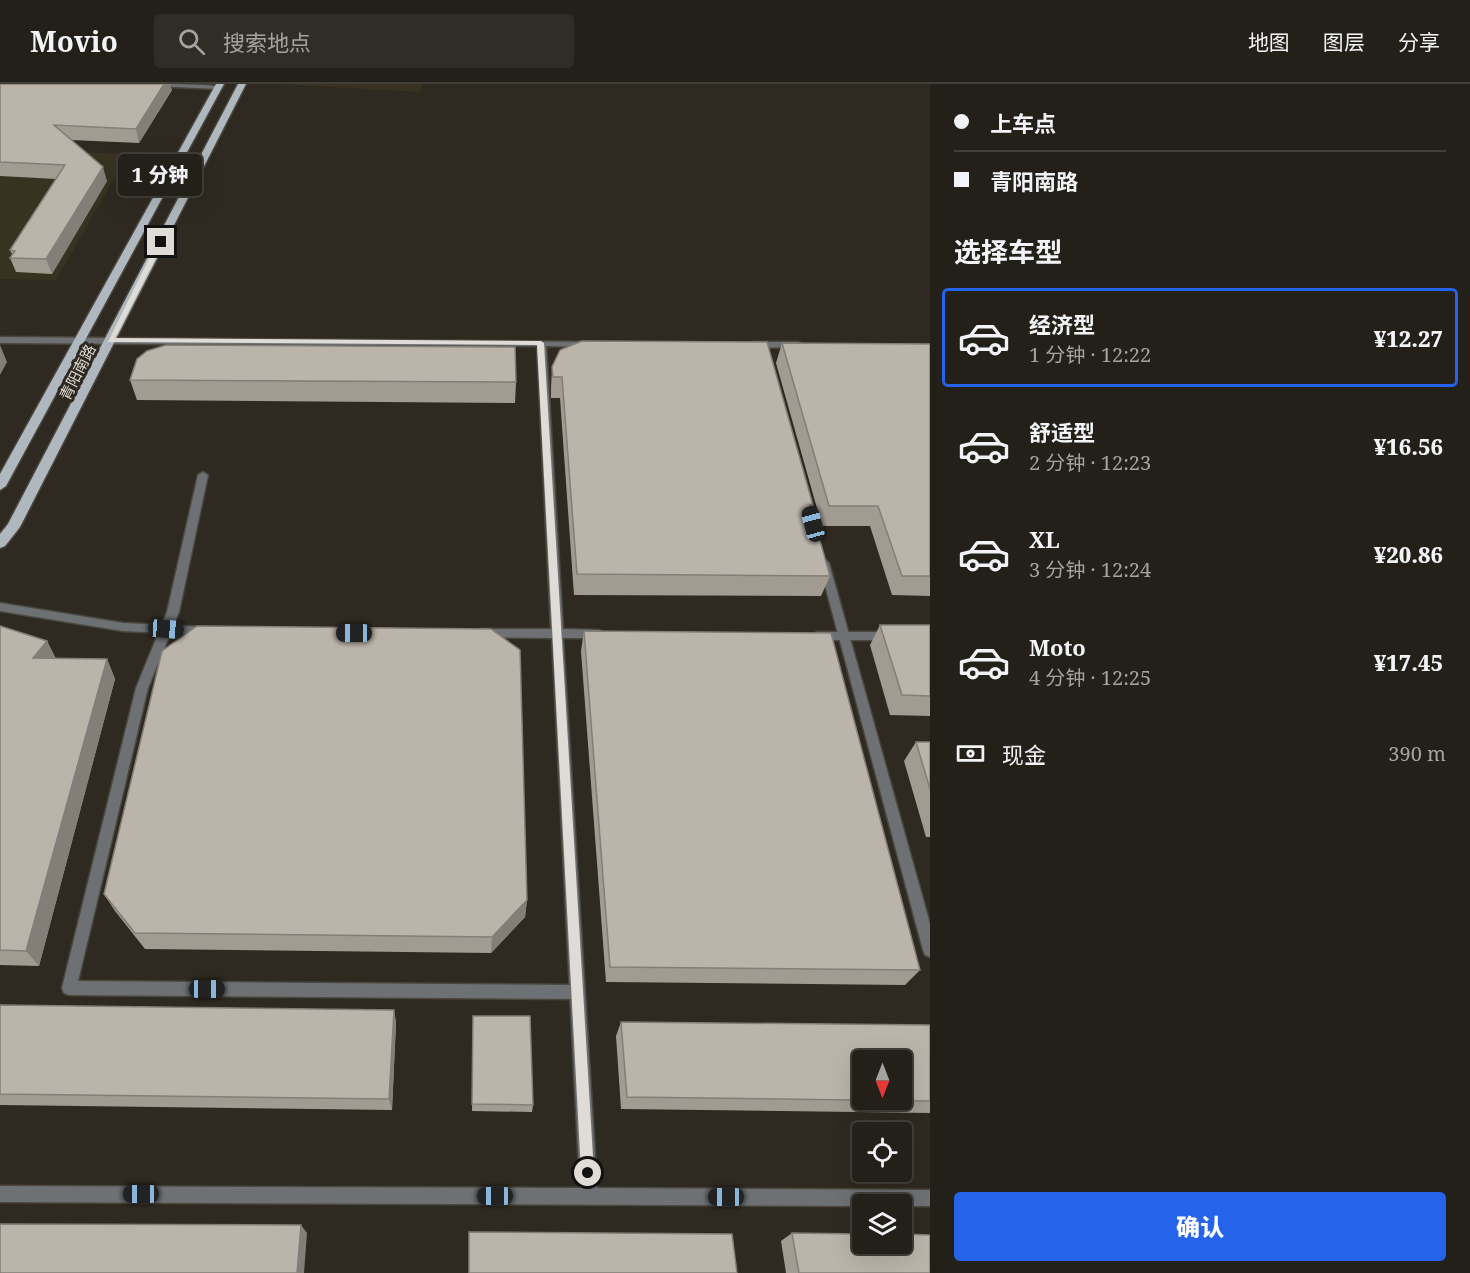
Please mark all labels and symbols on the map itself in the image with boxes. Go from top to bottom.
callout: 1 分钟 [119,155,203,197]
route end [147,228,174,255]
street label: 青阳南路 [54,341,100,403]
car [800,504,826,544]
car [147,619,185,639]
car [336,624,372,642]
car [189,980,225,998]
north arrow [852,1050,912,1110]
route start [574,1159,601,1186]
car [123,1185,159,1203]
car [477,1187,513,1205]
car [708,1188,744,1206]

